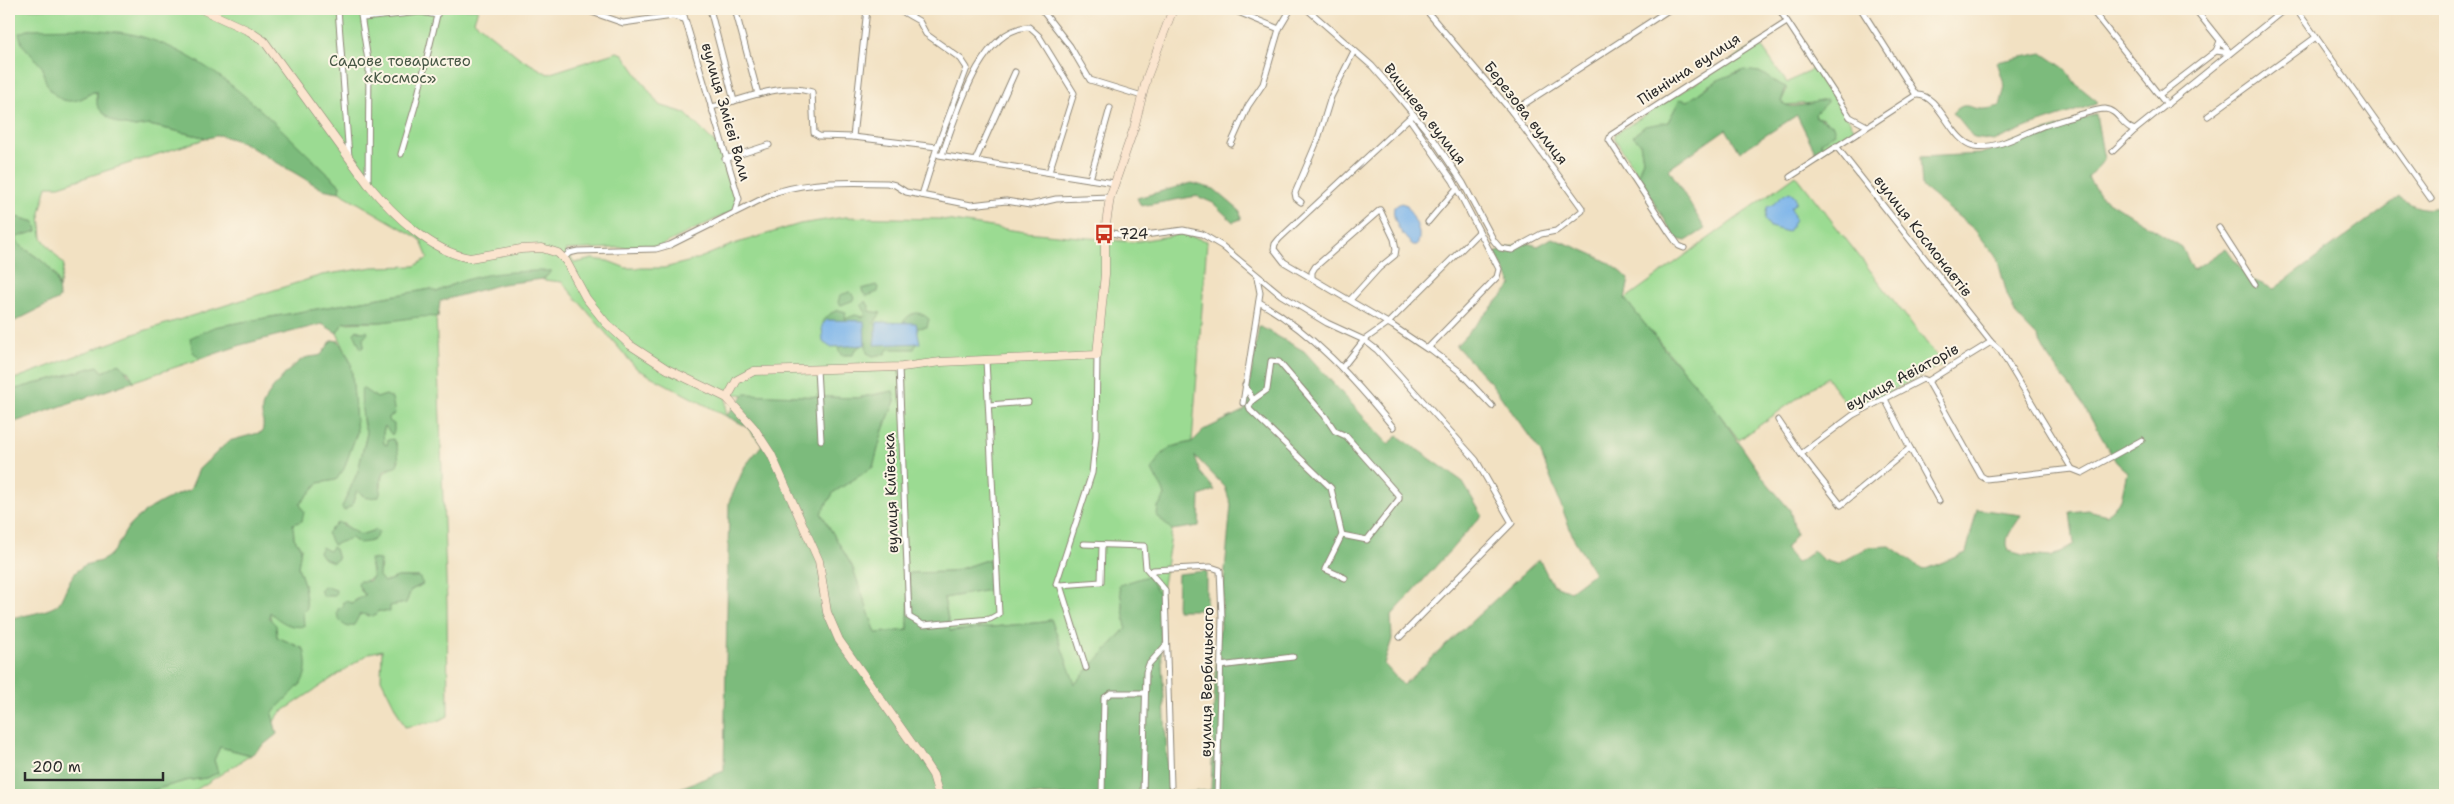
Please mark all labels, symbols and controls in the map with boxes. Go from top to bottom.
street label: Північна вулиця [1634,28,1744,110]
street label: вулиця Змієві Вали [697,40,755,184]
park label: Садове товариство «Космос» [329,51,471,88]
street label: Березова вулиця [1479,57,1573,169]
street label: Вишнева вулиця [1379,59,1471,169]
street label: вулиця Космонавтів [1869,171,1977,301]
bus stop icon: 724 [1093,223,1115,245]
place label: 724 [1119,224,1148,244]
street label: вулиця Авіаторів [1842,339,1962,415]
street label: вулиця Київська [879,432,903,553]
street label: вулиця Вербицького [1196,607,1218,757]
scale bar [25,749,162,781]
text: 200 m [32,757,81,777]

